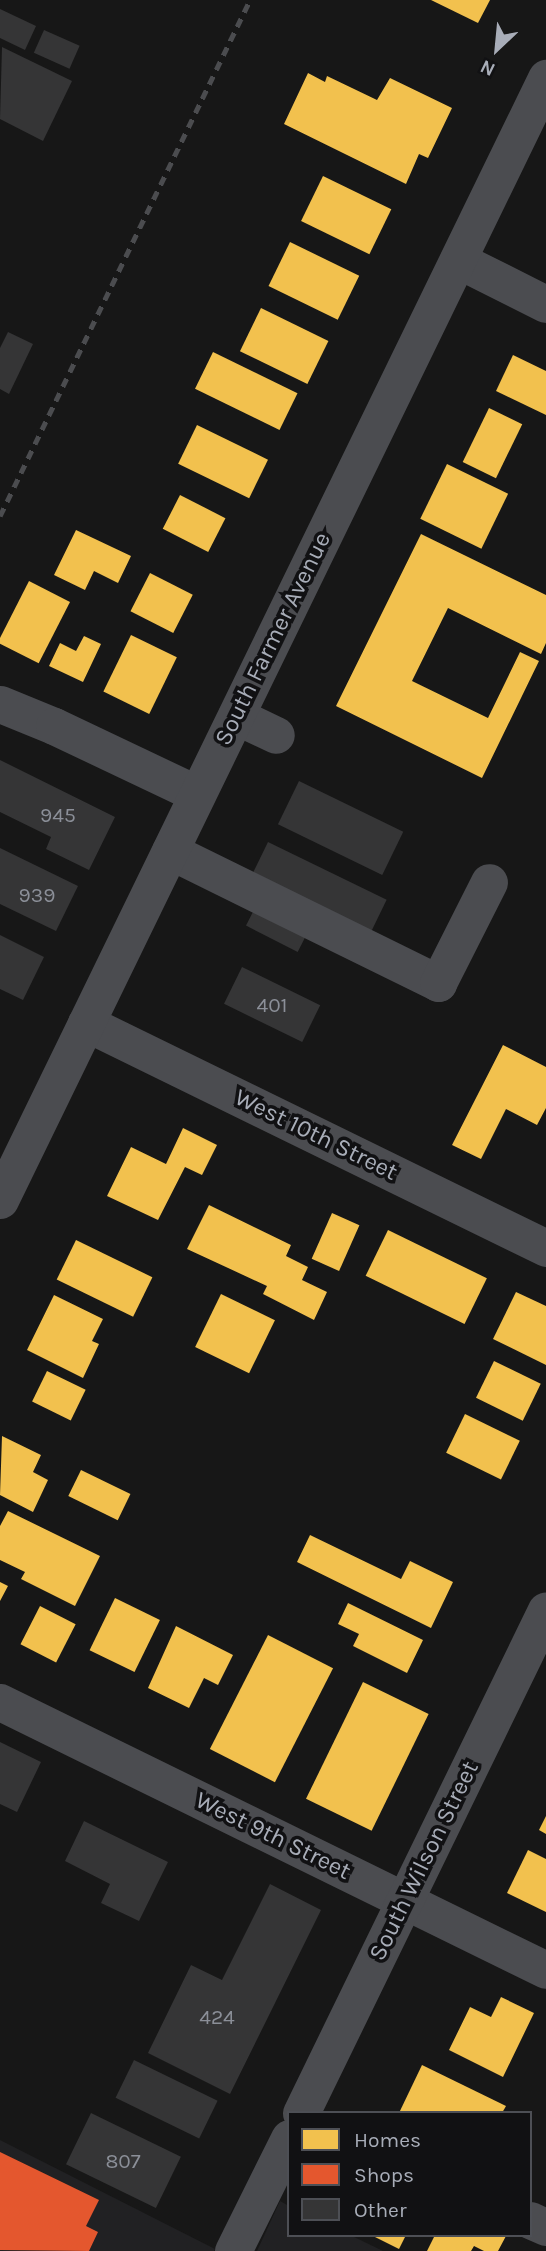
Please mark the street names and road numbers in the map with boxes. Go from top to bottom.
street label: South Farmer Avenue [209,528,337,750]
street label: West 10th Street [230,1083,402,1187]
street label: South Wilson Street [363,1757,485,1965]
street label: West 9th Street [191,1786,355,1886]

